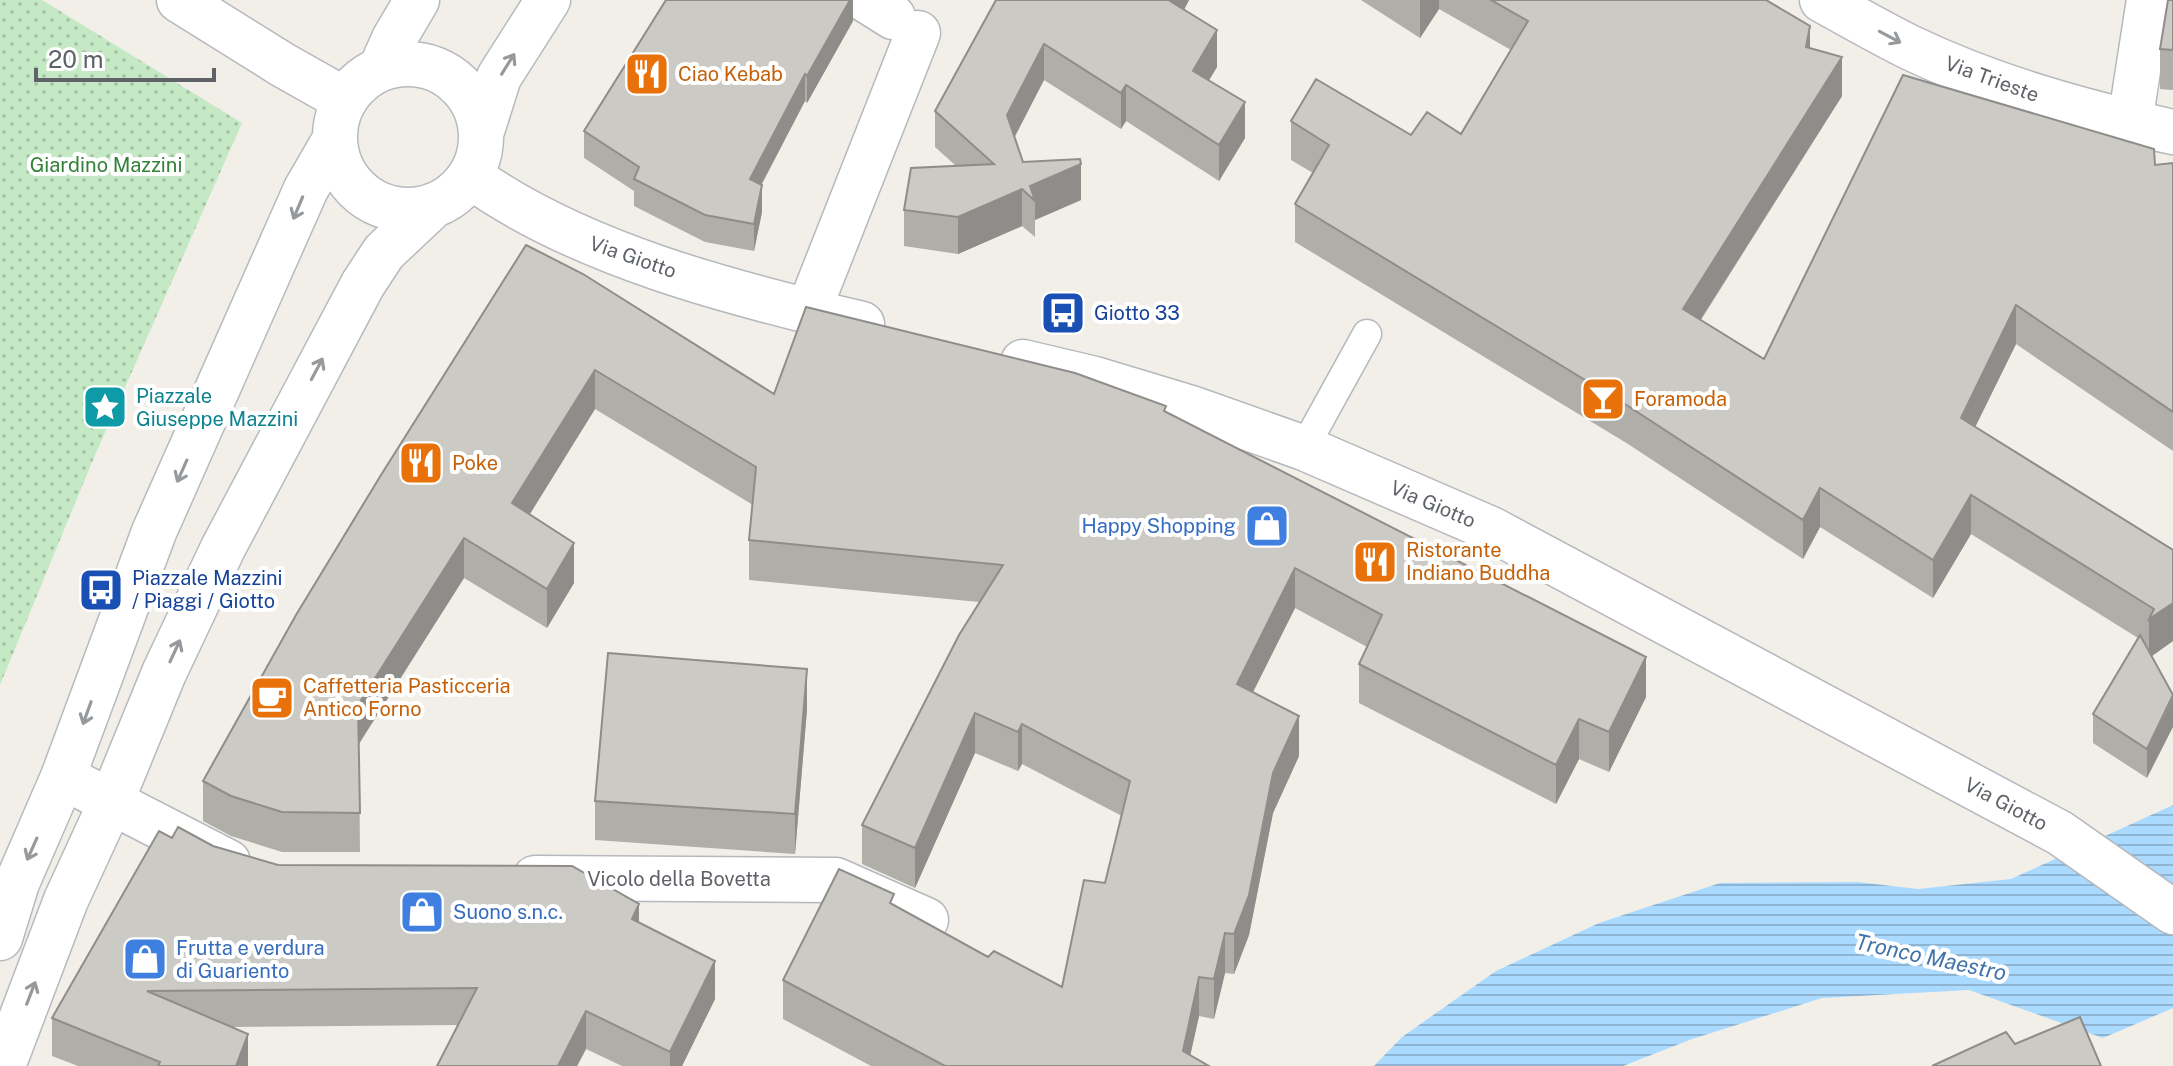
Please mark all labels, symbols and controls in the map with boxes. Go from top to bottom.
one-way arrow [1878,29,1902,45]
scale bar [36,32,214,82]
text: 20 m [48,45,104,73]
restaurant icon: Ciao Kebab [623,50,671,98]
street label: Via Trieste [1942,51,2042,107]
one-way arrow [499,53,516,75]
place label: Ciao Kebab [678,62,783,86]
park label: Giardino Mazzini [30,153,182,177]
one-way arrow [289,195,304,220]
street label: Via Giotto [586,231,680,283]
bus stop icon: Giotto 33 [1039,289,1087,337]
place label: Giotto 33 [1094,301,1180,325]
one-way arrow [309,357,325,381]
bar icon: Foramoda [1579,375,1627,423]
place icon: Piazzale Giuseppe Mazzini [81,383,129,431]
place label: Piazzale Giuseppe Mazzini [136,384,298,431]
place label: Foramoda [1634,387,1727,411]
restaurant icon: Poke [397,439,445,487]
place label: Poke [452,451,498,475]
one-way arrow [173,459,188,483]
street label: Via Giotto [1387,475,1479,533]
shop icon: Happy Shopping [1243,502,1291,550]
place label: Happy Shopping [1081,514,1236,538]
restaurant icon: Ristorante Indiano Buddha [1351,538,1399,586]
place label: Ristorante Indiano Buddha [1406,538,1550,585]
bus stop icon: Piazzale Mazzini / Piaggi / Giotto [77,566,125,614]
place label: Piazzale Mazzini / Piaggi / Giotto [132,566,283,613]
one-way arrow [168,639,183,663]
cafe icon: Caffetteria Pasticceria Antico Forno [248,674,296,722]
place label: Caffetteria Pasticceria Antico Forno [303,674,511,721]
one-way arrow [79,700,93,725]
street label: Via Giotto [1960,772,2052,836]
one-way arrow [23,836,38,861]
street label: Vicolo della Bovetta [587,867,771,891]
shop icon: Suono s.n.c. [398,888,446,936]
place label: Suono s.n.c. [453,900,563,924]
water label: Tronco Maestro [1853,928,2009,986]
shop icon: Frutta e verdura di Guariento [121,935,169,983]
place label: Frutta e verdura di Guariento [176,936,324,983]
one-way arrow [24,981,39,1006]

